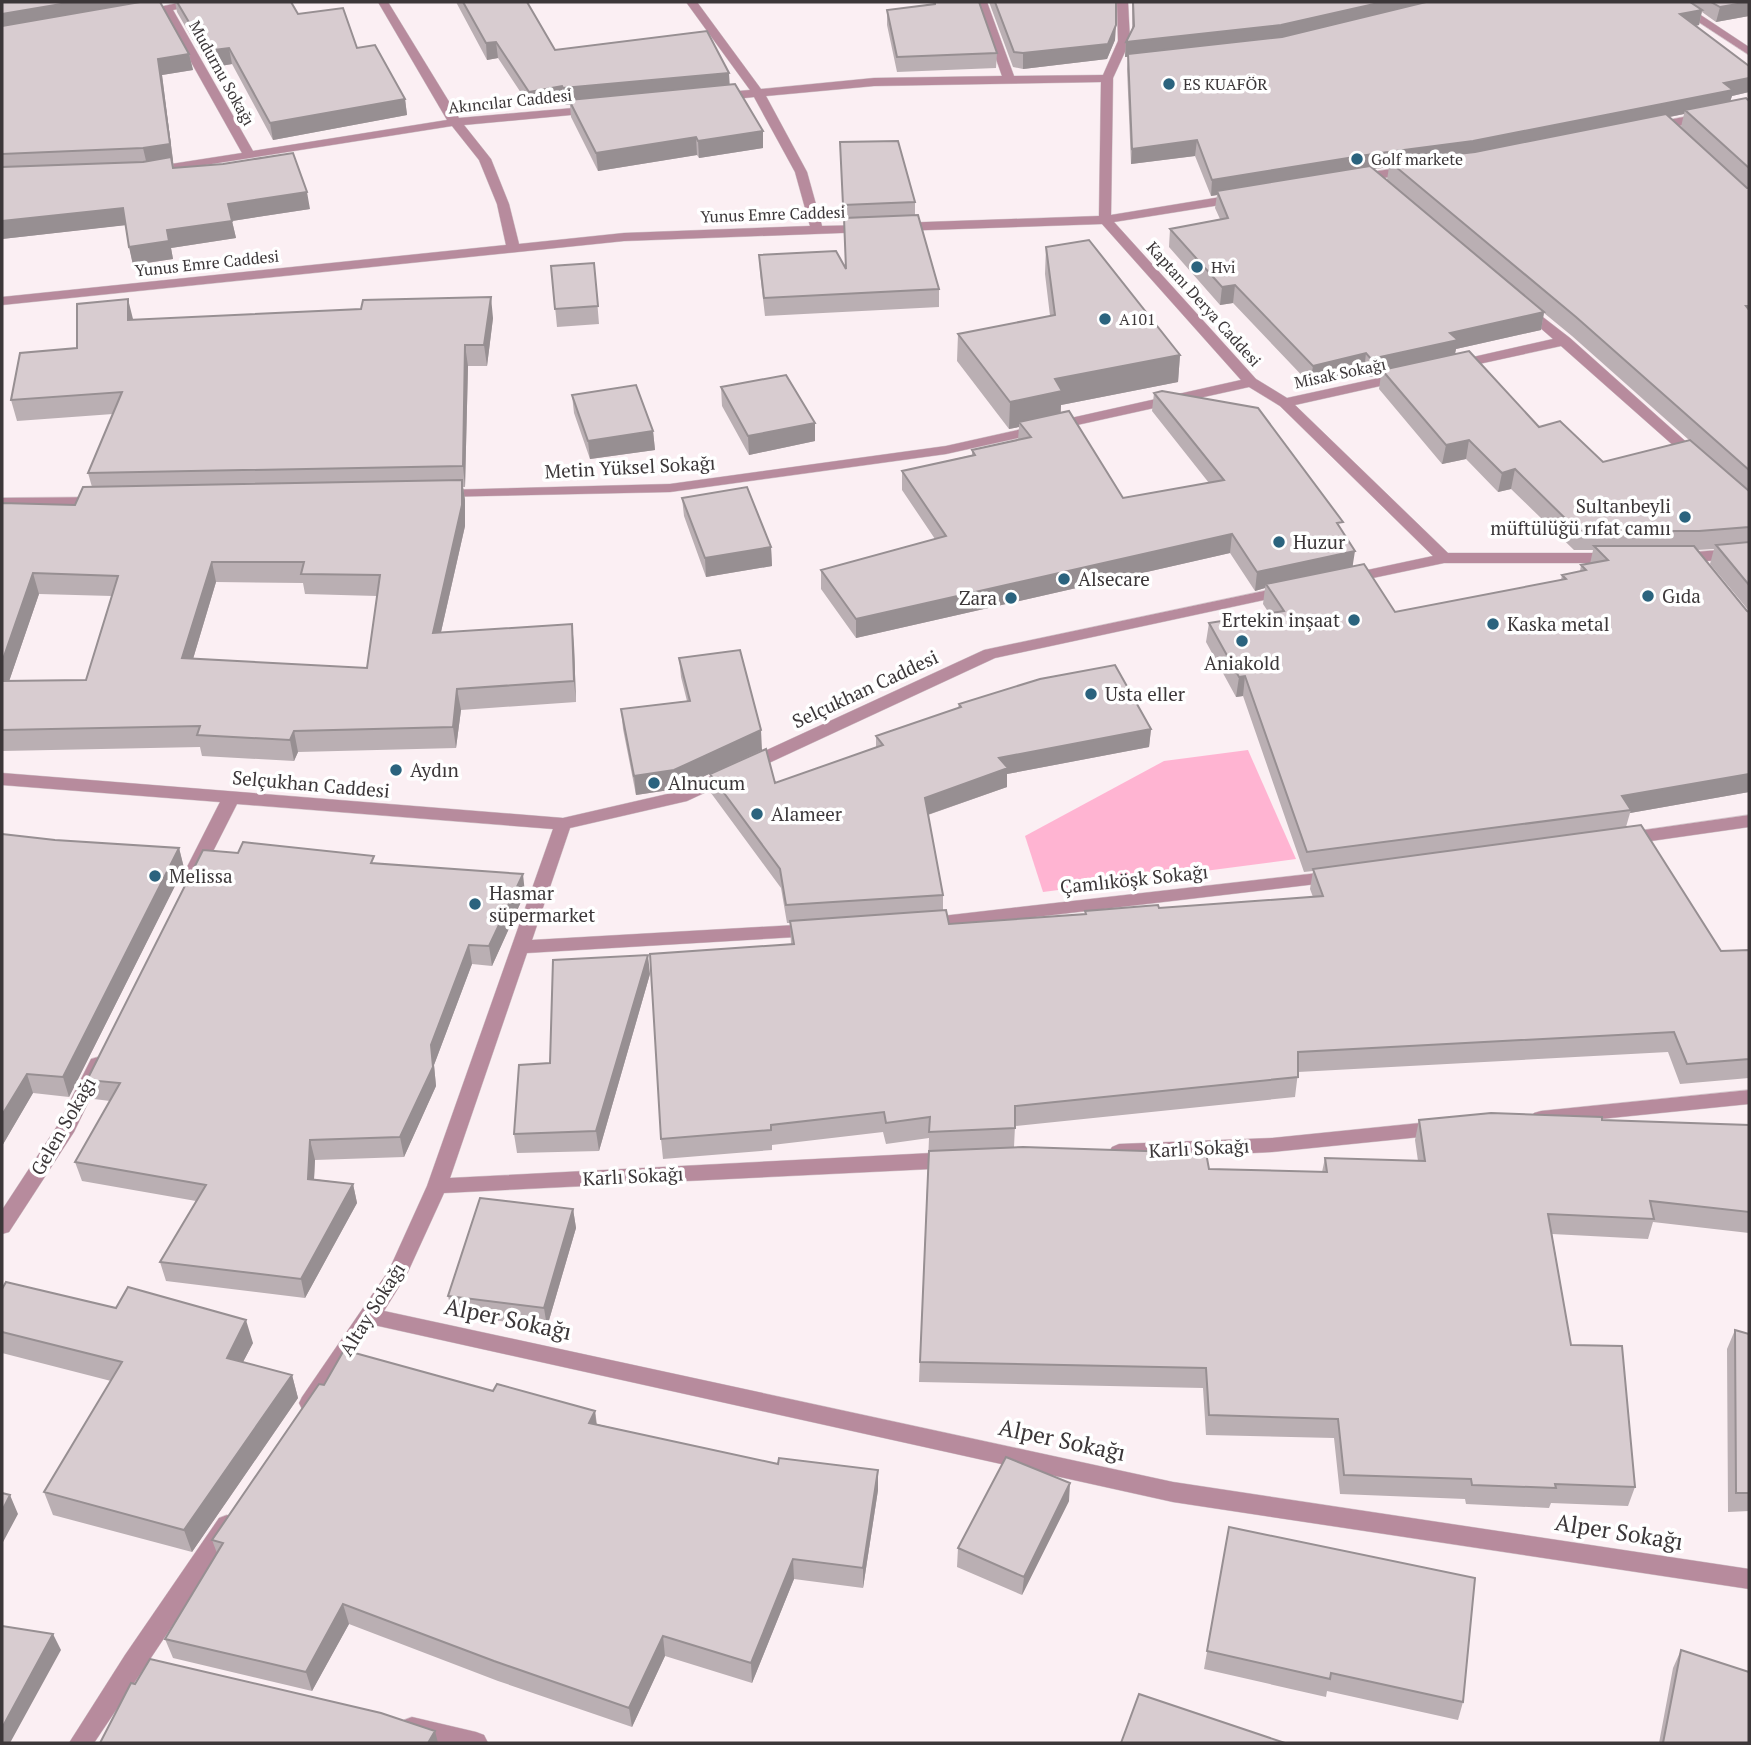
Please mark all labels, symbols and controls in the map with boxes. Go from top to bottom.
street label: Mudurnu Sokağı [184,17,260,130]
place label: ES KUAFÖR [1183,73,1268,95]
marker: ES KUAFÖR [1161,76,1177,92]
street label: Akıncılar Caddesi [447,84,573,118]
place label: Golf markete [1371,148,1463,170]
marker: Golf markete [1349,151,1365,167]
street label: Yunus Emre Caddesi [700,200,846,228]
street label: Kaptanı Derya Caddesi [1142,237,1266,371]
street label: Yunus Emre Caddesi [134,244,280,282]
place label: Hvi [1211,256,1236,278]
marker: Hvi [1189,259,1205,275]
place label: A101 [1119,308,1156,330]
marker: A101 [1097,311,1113,327]
street label: Misak Sokağı [1292,353,1388,393]
street label: Metin Yüksel Sokağı [544,450,716,483]
place label: Sultanbeyli müftülüğü rıfat camıı [1490,493,1671,540]
marker: Sultanbeyli müftülüğü rıfat camıı [1677,509,1693,525]
place label: Huzur [1293,529,1346,554]
marker: Huzur [1271,534,1287,550]
place label: Alsecare [1078,566,1150,591]
marker: Alsecare [1056,571,1072,587]
place label: Gıda [1662,583,1701,608]
place label: Zara [959,585,997,610]
marker: Gıda [1640,588,1656,604]
marker: Zara [1003,590,1019,606]
place label: Ertekin inşaat [1222,607,1340,632]
place label: Kaska metal [1507,611,1609,636]
marker: Ertekin inşaat [1346,612,1362,628]
marker: Kaska metal [1485,616,1501,632]
marker: Aniakold [1234,633,1250,649]
street label: Selçukhan Caddesi [788,644,942,733]
place label: Aniakold [1204,650,1280,675]
place label: Usta eller [1105,681,1186,706]
marker: Usta eller [1083,686,1099,702]
place label: Aydın [410,757,459,782]
marker: Aydın [388,762,404,778]
street label: Selçukhan Caddesi [231,764,391,803]
place label: Alnucum [668,770,746,795]
marker: Alnucum [646,775,662,791]
place label: Alameer [771,801,843,826]
marker: Alameer [749,806,765,822]
street label: Çamlıköşk Sokağı [1059,858,1209,899]
place label: Melissa [169,863,233,888]
marker: Melissa [147,868,163,884]
place label: Hasmar süpermarket [489,880,595,927]
marker: Hasmar süpermarket [467,896,483,912]
street label: Gelen Sokağı [24,1072,101,1179]
street label: Karlı Sokağı [1148,1132,1250,1163]
street label: Karlı Sokağı [582,1160,684,1191]
street label: Altay Sokağı [333,1257,410,1360]
street label: Alper Sokağı [442,1290,575,1347]
street label: Alper Sokağı [996,1411,1129,1468]
street label: Alper Sokağı [1553,1506,1685,1557]

